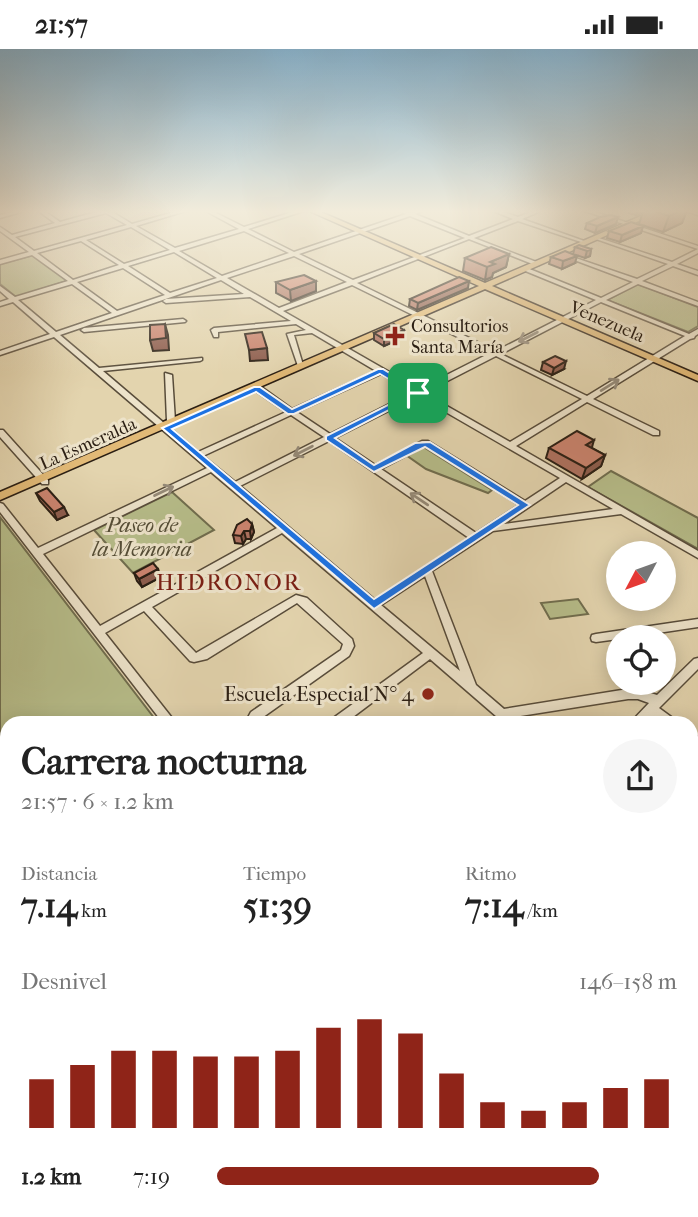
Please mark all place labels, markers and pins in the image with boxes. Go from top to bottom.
place label: Consultorios Santa María [411,316,509,358]
marker: Consultorios Santa María [385,326,405,346]
pin [388,363,448,423]
place label: Escuela Especial N° 4 [224,682,415,706]
marker: Escuela Especial N° 4 [420,686,436,702]

